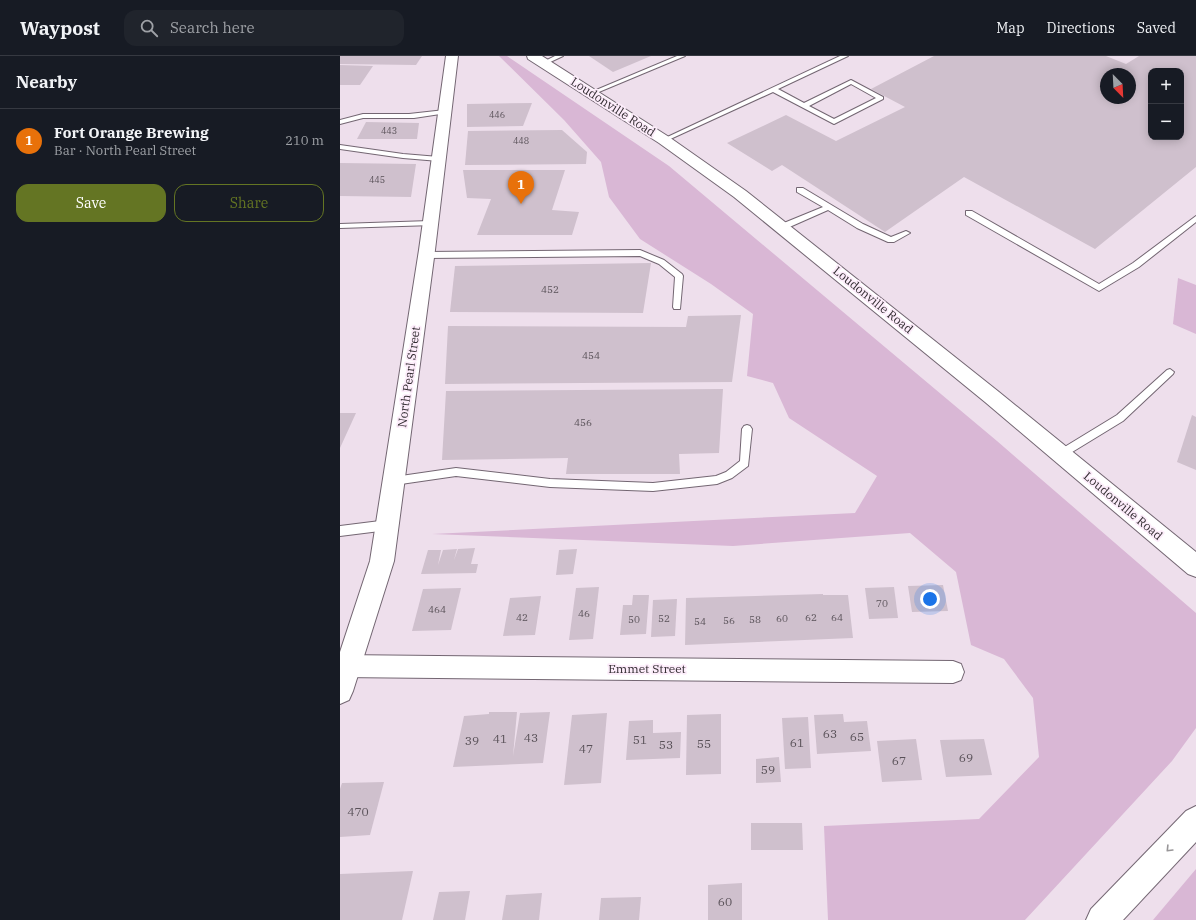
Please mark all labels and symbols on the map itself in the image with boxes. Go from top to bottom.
north arrow [1100,68,1136,104]
street label: Loudonville Road [568,74,659,140]
house number: 446 [489,109,505,120]
house number: 443 [381,125,397,136]
house number: 448 [513,135,529,146]
pin: 1 [508,171,534,204]
house number: 445 [369,174,385,185]
street label: Loudonville Road [830,263,916,336]
house number: 452 [541,283,559,296]
street label: North Pearl Street [394,325,423,428]
house number: 454 [582,349,600,362]
house number: 456 [574,416,592,429]
street label: Loudonville Road [1081,468,1166,543]
your location [920,589,940,609]
house number: 70 [876,597,888,610]
house number: 464 [428,603,446,616]
house number: 46 [578,607,590,620]
house number: 42 [516,611,528,624]
house number: 62 [805,611,817,624]
house number: 64 [831,611,843,624]
house number: 52 [658,612,670,625]
house number: 60 [776,612,788,625]
house number: 50 [628,613,640,626]
house number: 58 [749,613,761,626]
house number: 56 [723,614,735,627]
house number: 54 [694,615,706,628]
street label: Emmet Street [608,661,686,676]
house number: 63 [823,726,837,741]
house number: 65 [850,729,864,744]
house number: 43 [524,730,538,745]
house number: 41 [493,731,507,746]
house number: 51 [633,732,647,747]
house number: 39 [465,733,479,748]
house number: 61 [790,735,804,750]
house number: 55 [697,736,711,751]
house number: 53 [659,737,673,752]
house number: 47 [579,741,593,756]
house number: 69 [959,750,973,765]
house number: 67 [892,753,906,768]
house number: 59 [761,762,775,777]
house number: 470 [347,804,369,819]
one-way arrow [1167,844,1174,852]
house number: 60 [718,894,732,909]

